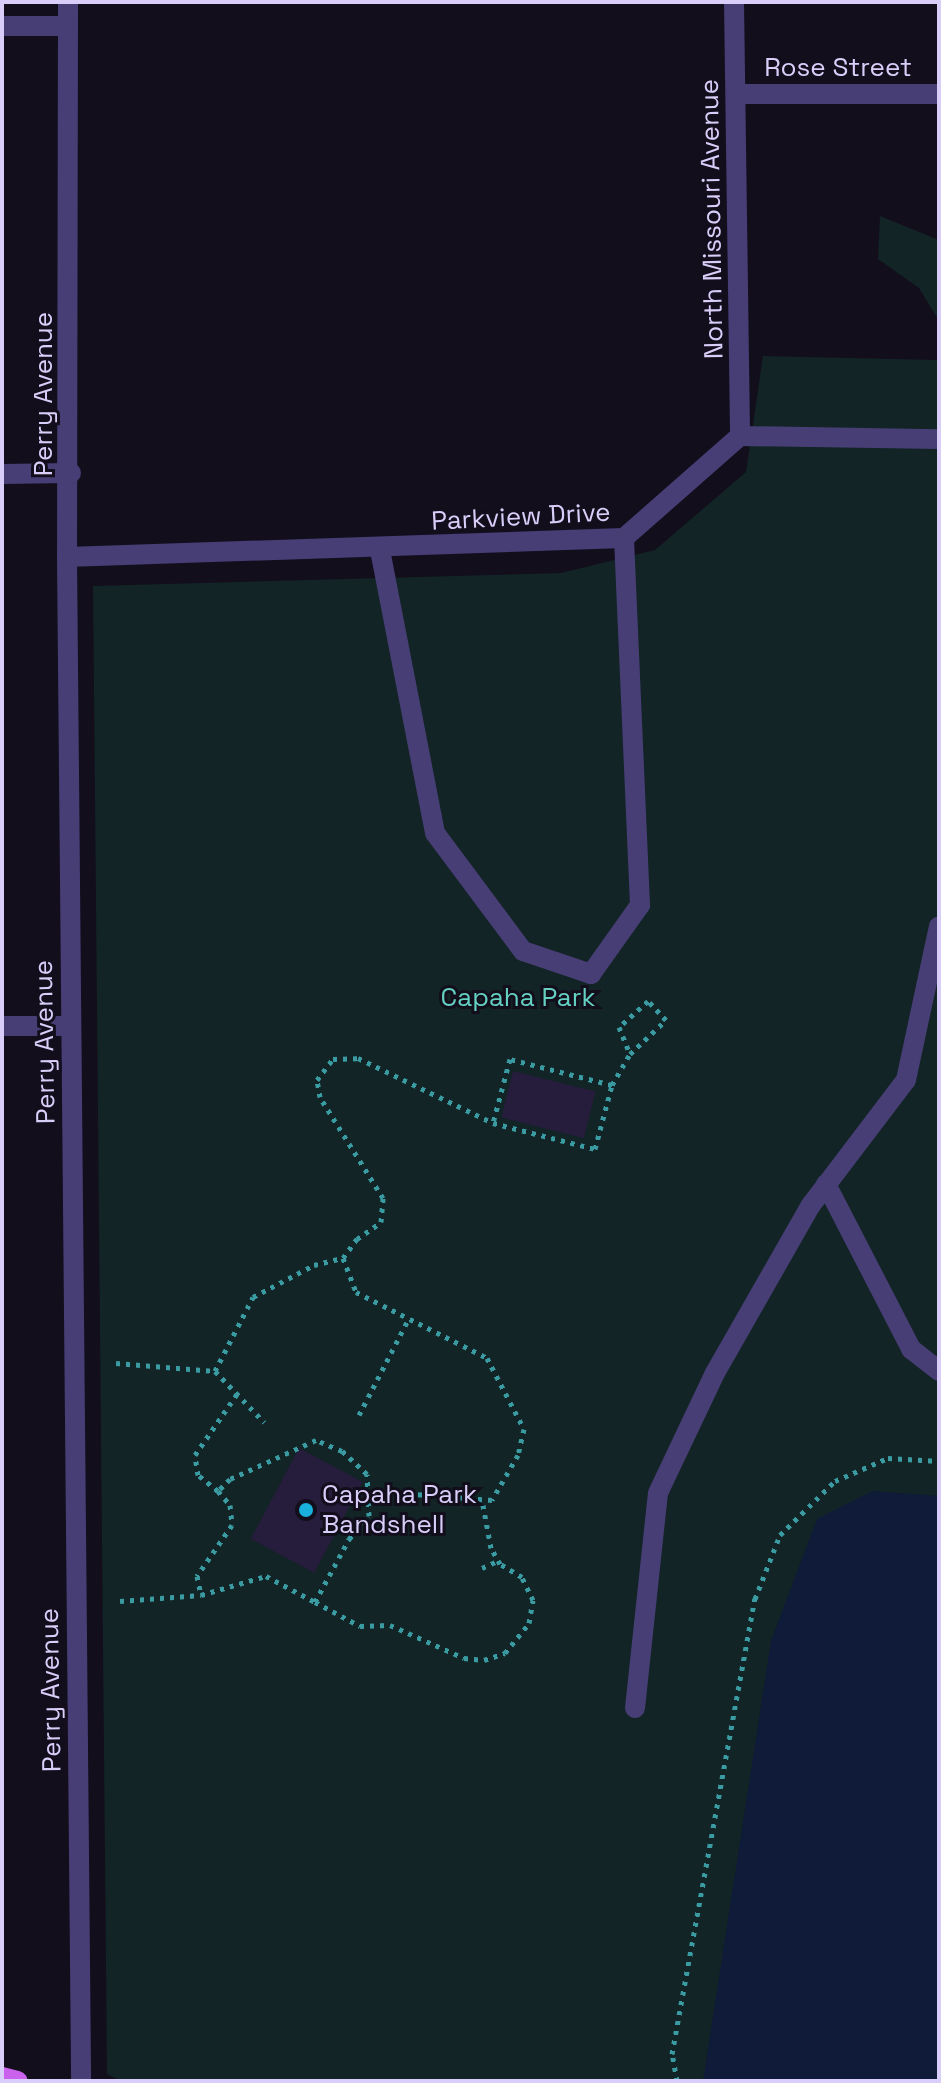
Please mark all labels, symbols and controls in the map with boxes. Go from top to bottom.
street label: Rose Street [764,52,912,84]
street label: North Missouri Avenue [694,78,730,360]
street label: Perry Avenue [28,312,60,476]
street label: Parkview Drive [431,497,611,537]
street label: Perry Avenue [28,959,62,1125]
park label: Capaha Park [441,982,595,1014]
place label: Capaha Park Bandshell [322,1479,477,1540]
marker: Capaha Park Bandshell [297,1501,315,1519]
street label: Perry Avenue [34,1607,68,1773]

